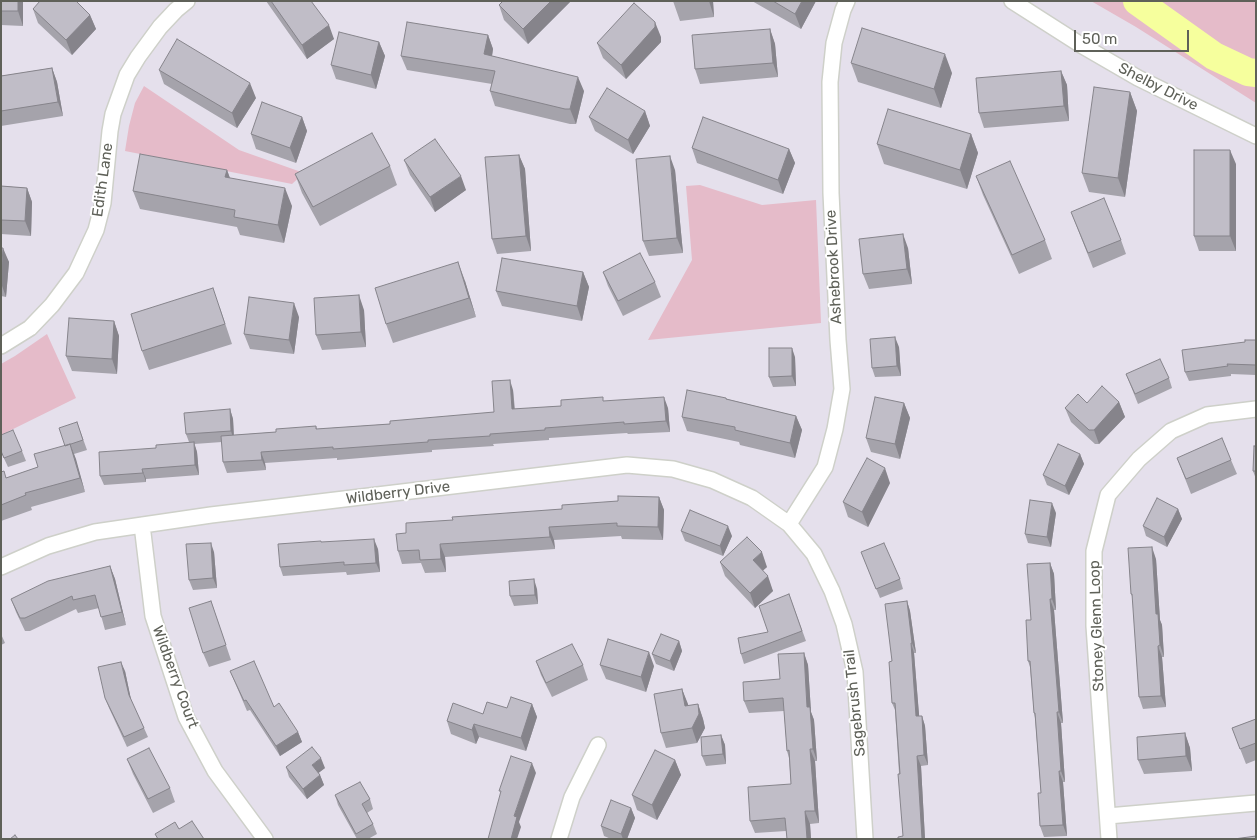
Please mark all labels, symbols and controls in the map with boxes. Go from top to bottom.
scale bar [1077,20,1192,52]
text: 50 m [1082,30,1117,48]
street label: Shelby Drive [1115,59,1201,115]
street label: Edith Lane [89,142,117,218]
street label: Ashebrook Drive [822,209,846,325]
street label: Wildberry Drive [345,478,451,508]
street label: Stoney Glenn Loop [1086,560,1108,692]
street label: Wildberry Court [148,623,202,731]
street label: Sagebrush Trail [840,649,870,757]

